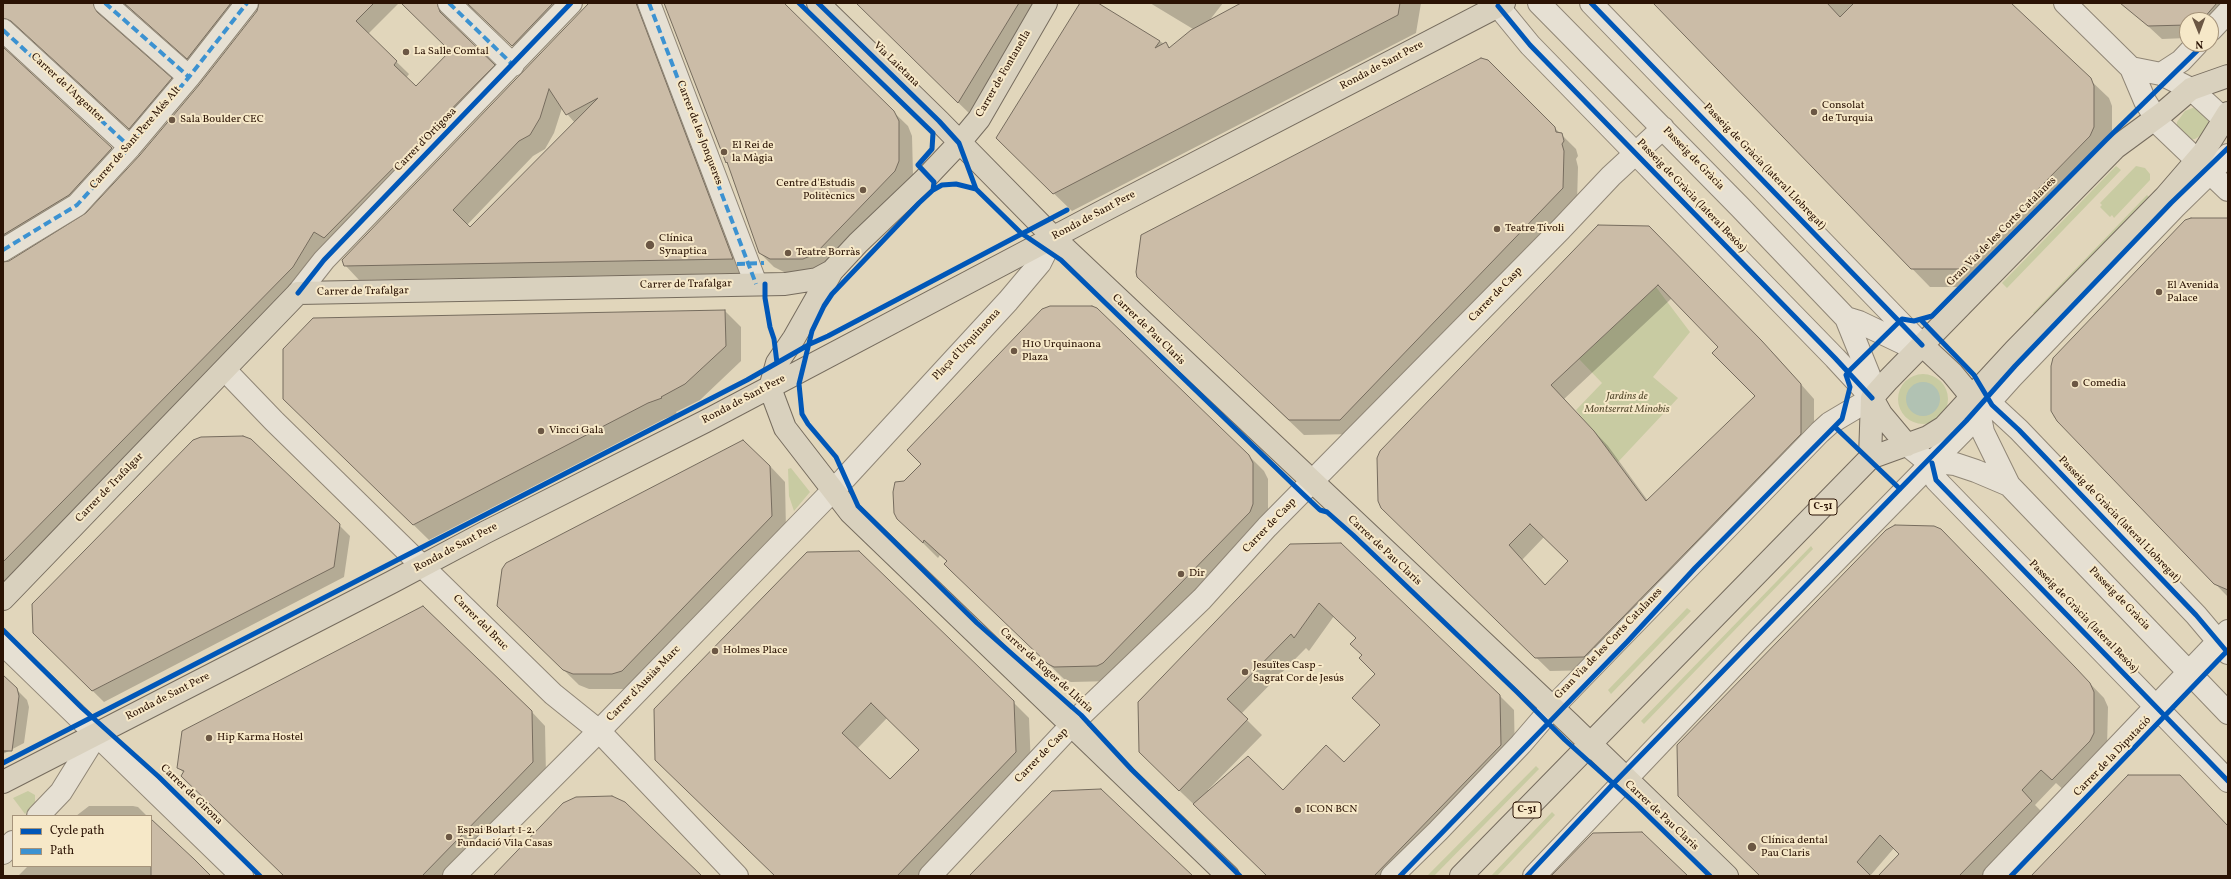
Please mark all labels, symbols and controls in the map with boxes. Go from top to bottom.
north arrow [2179,12,2219,52]
street label: Carrer de Fontanella [974,28,1034,120]
text: N [2195,36,2203,51]
street label: Ronda de Sant Pere [1338,38,1426,94]
street label: Via Laietana [870,40,922,90]
place label: La Salle Comtal [414,45,489,59]
marker: La Salle Comtal [401,47,411,57]
street label: Carrer de l'Argenter [28,51,106,125]
street label: Carrer de les Jonqueres [673,79,725,187]
street label: Carrer de Sant Pere Més Alt [88,84,184,192]
place label: Consolat de Turquia [1822,99,1873,125]
street label: Passeig de Gràcia (lateral Llobregat) [1700,101,1828,233]
street label: Carrer d'Ortigosa [392,105,460,175]
marker: Consolat de Turquia [1809,107,1819,117]
place label: Sala Boulder CEC [180,113,264,127]
marker: Sala Boulder CEC [167,115,177,125]
street label: Passeig de Gràcia [1659,125,1727,193]
street label: Passeig de Gràcia (lateral Besòs) [1633,137,1749,255]
place label: El Rei de la Màgia [732,139,774,165]
marker: El Rei de la Màgia [719,147,729,157]
street label: Gran Via de les Corts Catalanes [1945,175,2059,289]
place label: Centre d'Estudis Politècnics [776,177,855,203]
marker: Centre d'Estudis Politècnics [858,185,868,195]
street label: Ronda de Sant Pere [1050,188,1138,244]
place label: Teatre Tívoli [1505,222,1564,236]
marker: Teatre Tívoli [1492,224,1502,234]
place label: Clínica Synaptica [659,232,707,258]
marker: Clínica Synaptica [644,239,656,251]
place label: Teatre Borràs [796,246,860,260]
marker: Teatre Borràs [783,248,793,258]
street label: Carrer de Casp [1467,265,1525,325]
street label: Carrer de Trafalgar [640,278,732,292]
place label: El Avenida Palace [2167,279,2219,305]
street label: Carrer de Trafalgar [317,285,409,299]
marker: El Avenida Palace [2154,287,2164,297]
street label: Carrer de Pau Claris [1109,292,1187,368]
street label: Plaça d'Urquinaona [930,306,1004,384]
place label: H10 Urquinaona Plaza [1022,338,1101,364]
marker: H10 Urquinaona Plaza [1009,346,1019,356]
street label: Ronda de Sant Pere [700,372,788,428]
place label: Comedia [2083,377,2126,391]
marker: Comedia [2070,379,2080,389]
park label: Jardins de Montserrat Minobis [1584,390,1670,416]
place label: Vincci Gala [549,424,604,438]
marker: Vincci Gala [536,426,546,436]
street label: Carrer de Trafalgar [73,450,147,526]
street label: Passeig de Gràcia (lateral Llobregat) [2055,454,2183,586]
street label: Carrer de Casp [1241,496,1299,556]
road number: C-31 [1809,499,1837,515]
street label: Carrer de Pau Claris [1344,513,1424,589]
street label: Ronda de Sant Pere [412,520,500,576]
street label: Passeig de Gràcia (lateral Besòs) [2025,558,2141,676]
street label: Passeig de Gràcia [2085,565,2153,633]
place label: Dir [1189,567,1205,581]
marker: Dir [1176,569,1186,579]
street label: Gran Via de les Corts Catalanes [1552,586,1666,702]
street label: Carrer del Bruc [449,592,511,654]
street label: Carrer de Roger de Llúria [997,626,1095,716]
street label: Carrer d'Ausiàs Marc [604,643,684,725]
place label: Holmes Place [723,644,787,658]
marker: Holmes Place [710,646,720,656]
place label: Jesuïtes Casp - Sagrat Cor de Jesús [1253,659,1344,685]
marker: Jesuïtes Casp - Sagrat Cor de Jesús [1240,667,1250,677]
street label: Ronda de Sant Pere [124,670,212,724]
street label: Carrer de la Diputació [2072,714,2154,800]
street label: Carrer de Casp [1013,726,1071,786]
place label: Hip Karma Hostel [217,731,303,745]
marker: Hip Karma Hostel [204,733,214,743]
street label: Carrer de Girona [157,762,225,828]
street label: Carrer de Pau Claris [1621,778,1701,854]
road number: C-31 [1513,802,1541,818]
place label: ICON BCN [1306,803,1357,817]
marker: ICON BCN [1293,805,1303,815]
legend [12,815,152,867]
text: Cycle path [50,823,105,839]
place label: Espai Bolart 1-2. Fundació Vila Casas [457,824,552,850]
marker: Espai Bolart 1-2. Fundació Vila Casas [444,832,454,842]
place label: Clínica dental Pau Claris [1761,834,1828,860]
marker: Clínica dental Pau Claris [1746,841,1758,853]
text: Path [50,843,74,859]

